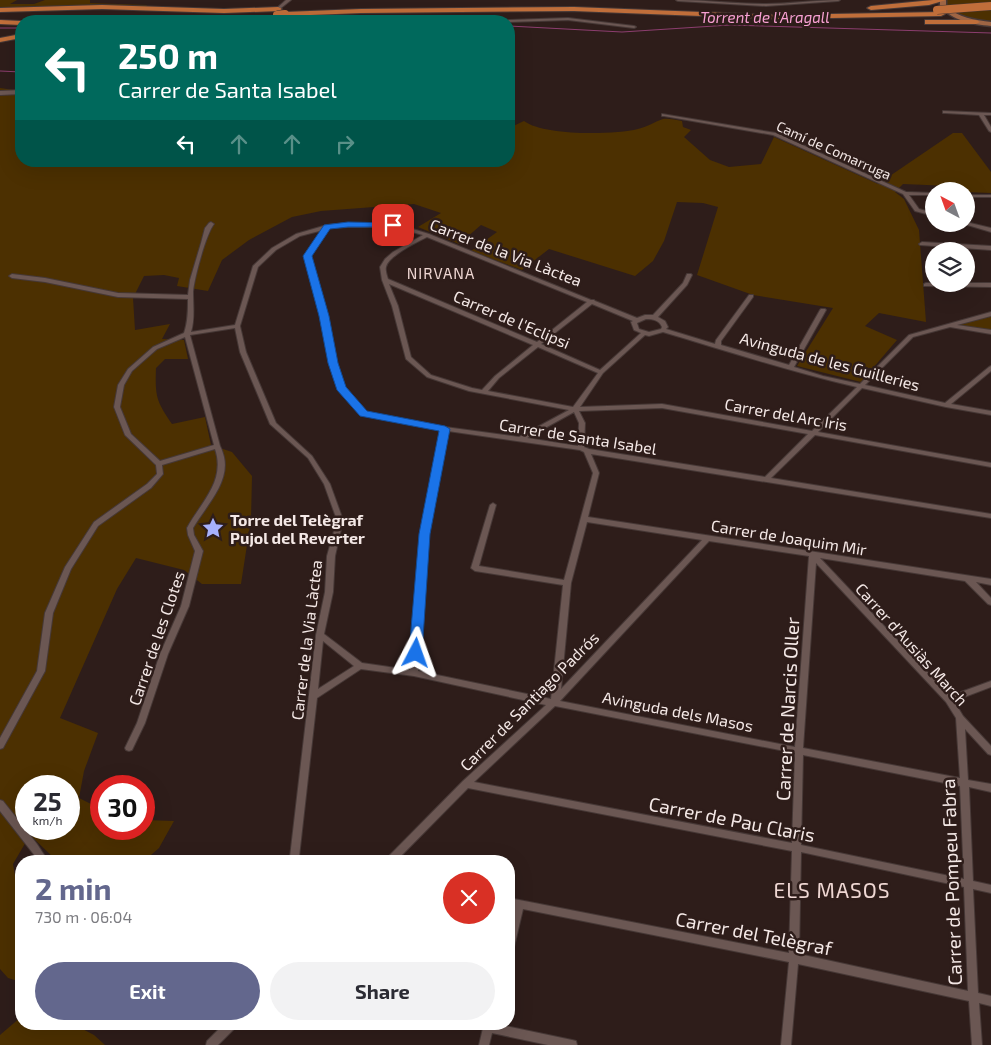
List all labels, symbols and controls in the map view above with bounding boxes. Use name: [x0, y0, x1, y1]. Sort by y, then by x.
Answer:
water label: Torrent de l'Aragall: [700, 8, 830, 26]
text: 250 m: [118, 34, 218, 76]
icon: left: [35, 35, 100, 100]
text: Carrer de Santa Isabel: [118, 76, 337, 102]
street label: Camí de Comarruga: [774, 117, 894, 183]
icon: left: [172, 130, 200, 158]
icon: ahead: [225, 130, 253, 158]
icon: ahead: [278, 130, 306, 158]
icon: right: [331, 130, 359, 158]
north arrow: [925, 182, 975, 232]
map controls: [925, 182, 975, 292]
pin: [372, 204, 414, 246]
icon: arrive: [379, 211, 407, 239]
street label: Carrer de la Via Làctea: [427, 214, 585, 290]
button: layers: [925, 242, 975, 292]
district label: NIRVANA: [407, 264, 475, 282]
street label: Carrer de l'Eclipsi: [451, 286, 573, 352]
street label: Avinguda de les Guilleries: [738, 328, 922, 394]
street label: Carrer del Arc Iris: [723, 394, 849, 434]
street label: Carrer de Santa Isabel: [498, 414, 658, 458]
place label: Torre del Telègraf Pujol del Reverter: [230, 510, 365, 547]
place icon: Torre del Telègraf Pujol del Reverter: [200, 515, 226, 541]
street label: Carrer de Joaquim Mir: [710, 515, 869, 559]
street label: Carrer de la Via Làctea: [287, 559, 325, 721]
street label: Carrer de les Clotes: [124, 568, 188, 708]
street label: Carrer d'Ausiàs March: [852, 579, 972, 709]
street label: Carrer de Narcis Oller: [771, 616, 803, 802]
position arrow: [389, 626, 441, 678]
street label: Carrer de Santiago Padrós: [456, 628, 602, 774]
street label: Avinguda dels Masos: [601, 687, 755, 735]
speed limit sign: 30: [90, 775, 155, 840]
street label: Carrer de Pompeu Fabra: [936, 778, 966, 986]
text: 25: [33, 786, 62, 816]
street label: Carrer de Pau Claris: [647, 792, 817, 846]
text: km/h: [33, 813, 62, 827]
text: 2 min: [35, 870, 112, 906]
button: close: [443, 872, 495, 924]
district label: ELS MASOS: [773, 877, 891, 902]
text: 730 m · 06:04: [35, 907, 132, 926]
street label: Carrer del Telègraf: [674, 907, 835, 960]
button: Exit: [35, 962, 260, 1020]
button: Share: [270, 962, 495, 1020]

